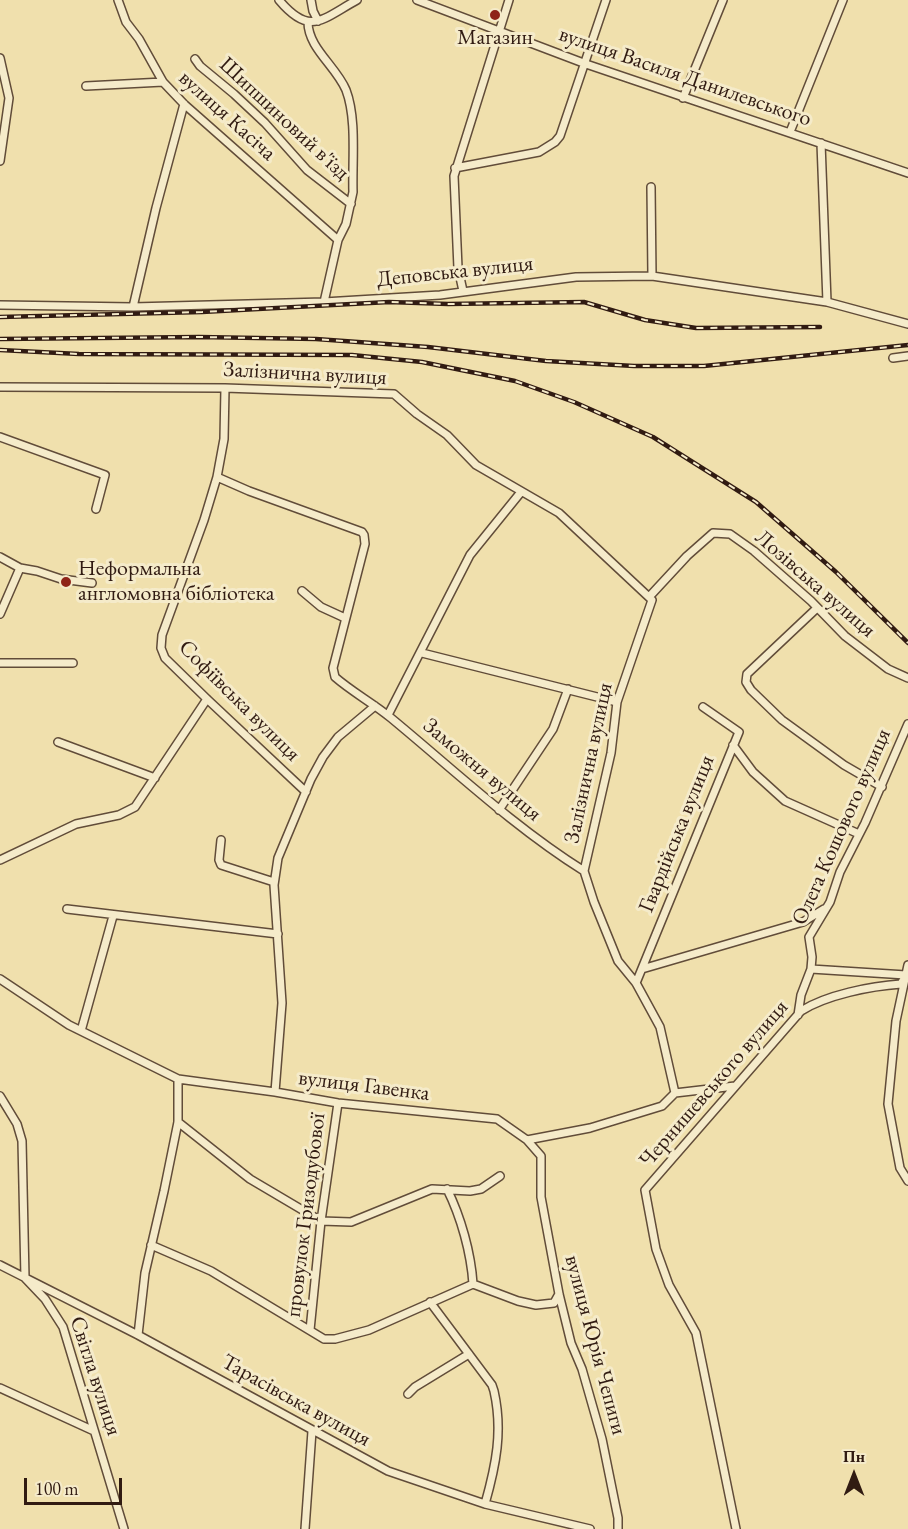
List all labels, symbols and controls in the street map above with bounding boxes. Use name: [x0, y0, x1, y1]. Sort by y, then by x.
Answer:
marker: Магазин: [488, 8, 502, 22]
street label: вулиця Василя Данилевського: [555, 21, 815, 133]
place label: Магазин: [457, 25, 533, 51]
street label: Шипшиновий в'їзд: [213, 52, 355, 186]
street label: вулиця Касіча: [173, 65, 281, 167]
street label: Деповська вулиця: [375, 251, 535, 293]
street label: Залізнична вулиця: [223, 357, 387, 391]
street label: Лозівська вулиця: [749, 524, 881, 644]
place label: Неформальна англомовна бібліотека: [78, 556, 275, 608]
marker: Неформальна англомовна бібліотека: [59, 575, 73, 589]
street label: Софіївська вулиця: [173, 635, 305, 767]
street label: Залізнична вулиця: [559, 680, 619, 846]
street label: Заможня вулиця: [417, 713, 547, 827]
street label: Олега Кошового вулиця: [787, 725, 897, 929]
street label: Гвардійська вулиця: [633, 752, 721, 916]
street label: Чернишевського вулиця: [634, 995, 794, 1173]
street label: вулиця Гавенка: [297, 1065, 431, 1107]
street label: провулок Гризодубової: [280, 1111, 332, 1319]
street label: вулиця Юрія Чепиги: [558, 1252, 632, 1438]
street label: Світла вулиця: [63, 1313, 127, 1439]
street label: Тарасівська вулиця: [217, 1349, 375, 1453]
north arrow: [824, 1445, 884, 1505]
text: Пн: [843, 1446, 865, 1467]
scale bar: [27, 1466, 124, 1504]
text: 100 m: [35, 1477, 79, 1500]

